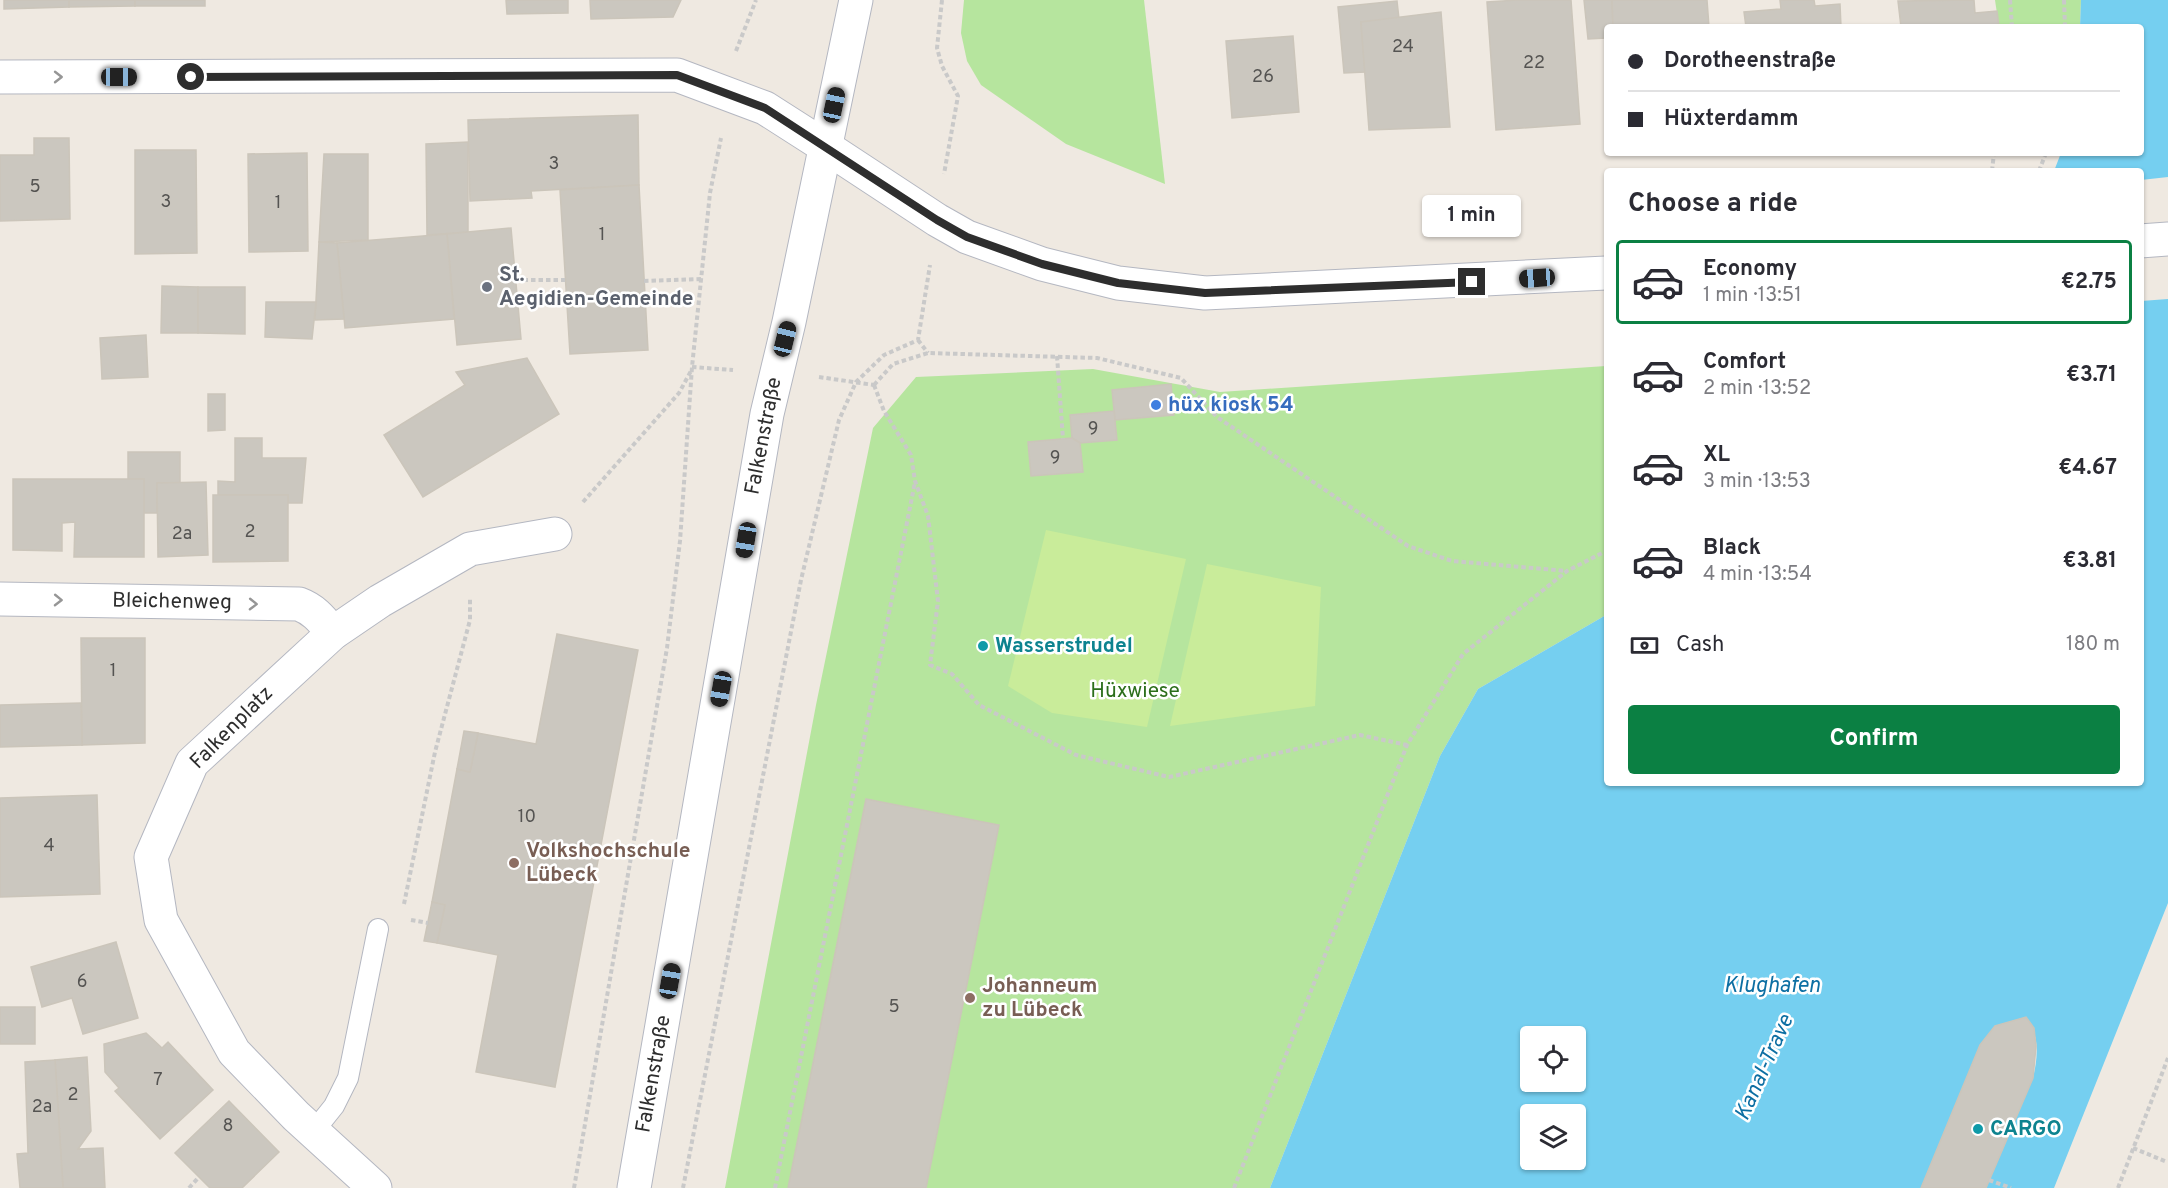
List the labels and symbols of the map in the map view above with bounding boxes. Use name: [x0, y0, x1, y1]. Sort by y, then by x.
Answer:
house number: 24: [1392, 36, 1414, 59]
house number: 22: [1523, 52, 1545, 75]
route start: [177, 63, 204, 90]
house number: 26: [1252, 66, 1274, 89]
car: [101, 68, 137, 86]
one-way arrow: [54, 71, 63, 83]
car: [821, 86, 847, 124]
house number: 3: [549, 153, 559, 176]
house number: 5: [29, 176, 41, 199]
house number: 3: [161, 191, 171, 214]
house number: 1: [275, 192, 281, 215]
callout: 1 min: [1422, 195, 1522, 237]
house number: 1: [599, 224, 605, 247]
place label: St. Aegidien-Gemeinde: [499, 262, 694, 313]
route end: [1458, 268, 1485, 295]
car: [1518, 268, 1556, 288]
marker: St. Aegidien-Gemeinde: [480, 280, 494, 294]
car: [772, 319, 798, 359]
street label: Falkenstraße: [739, 375, 789, 497]
place label: hüx kiosk 54: [1168, 392, 1294, 419]
marker: hüx kiosk 54: [1149, 398, 1163, 412]
house number: 9: [1088, 418, 1098, 441]
house number: 9: [1050, 447, 1060, 470]
house number: 2: [244, 521, 256, 544]
car: [734, 521, 758, 559]
house number: 2a: [172, 523, 192, 546]
street label: Bleichenweg: [112, 587, 232, 617]
one-way arrow: [54, 594, 63, 607]
one-way arrow: [249, 597, 258, 610]
place label: Wasserstrudel: [995, 633, 1133, 660]
marker: Wasserstrudel: [976, 639, 990, 653]
house number: 1: [110, 660, 116, 683]
car: [709, 670, 733, 708]
park label: Hüxwiese: [1090, 678, 1180, 705]
street label: Falkenplatz: [185, 681, 279, 775]
house number: 10: [518, 806, 536, 829]
house number: 4: [43, 835, 55, 858]
place label: Volkshochschule Lübeck: [526, 838, 691, 889]
marker: Volkshochschule Lübeck: [507, 856, 521, 870]
car: [658, 962, 682, 1000]
house number: 6: [77, 971, 87, 994]
place label: Johanneum zu Lübeck: [982, 973, 1098, 1024]
water label: Klughafen: [1724, 973, 1820, 1000]
marker: Johanneum zu Lübeck: [963, 991, 977, 1005]
house number: 5: [888, 996, 900, 1019]
water label: Kanal-Trave: [1730, 1010, 1801, 1125]
street label: Falkenstraße: [630, 1013, 678, 1135]
house number: 7: [153, 1069, 163, 1092]
house number: 2: [67, 1084, 79, 1107]
house number: 2a: [32, 1096, 52, 1119]
house number: 8: [223, 1115, 234, 1138]
place label: CARGO: [1990, 1116, 2062, 1143]
marker: CARGO: [1971, 1122, 1985, 1136]

